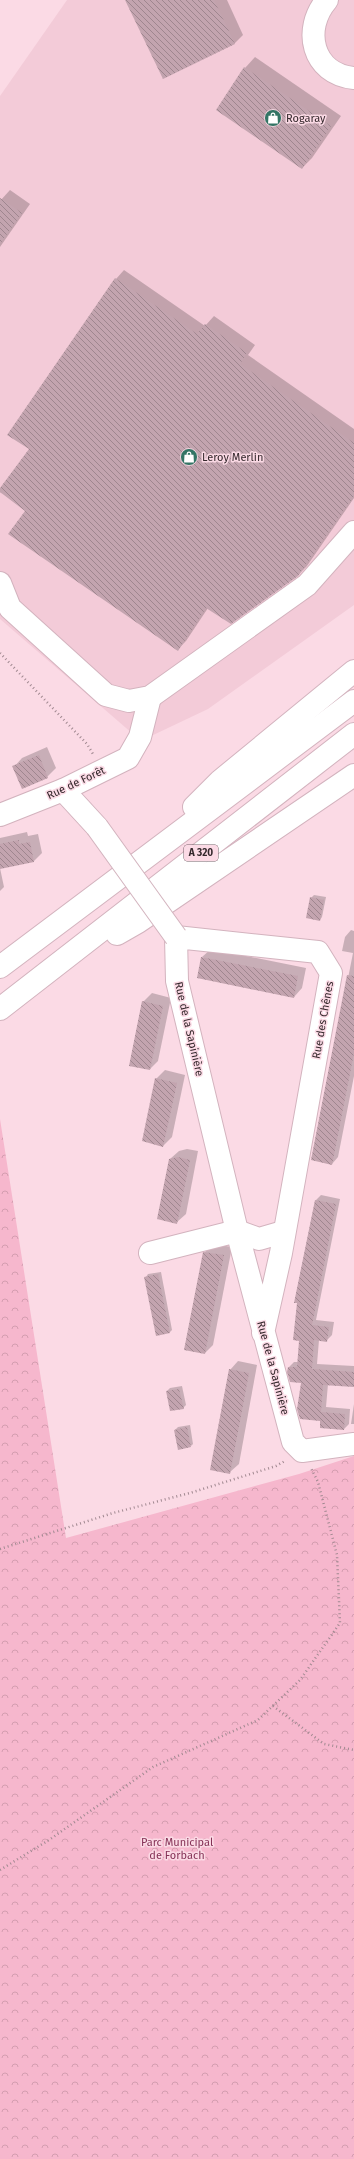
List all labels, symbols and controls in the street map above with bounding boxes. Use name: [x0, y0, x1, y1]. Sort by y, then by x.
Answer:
shop icon: Rogaray: [263, 108, 283, 128]
place label: Rogaray: [286, 112, 326, 125]
shop icon: Leroy Merlin: [179, 447, 199, 467]
place label: Leroy Merlin: [202, 451, 263, 464]
street label: Rue de Forêt: [45, 764, 107, 802]
road number: A 320: [184, 845, 218, 861]
street label: Rue de la Sapinière: [172, 980, 206, 1078]
street label: Rue des Chênes: [310, 980, 336, 1060]
street label: Rue de la Sapinière: [254, 1320, 292, 1416]
park label: Parc Municipal de Forbach: [141, 1836, 213, 1862]

